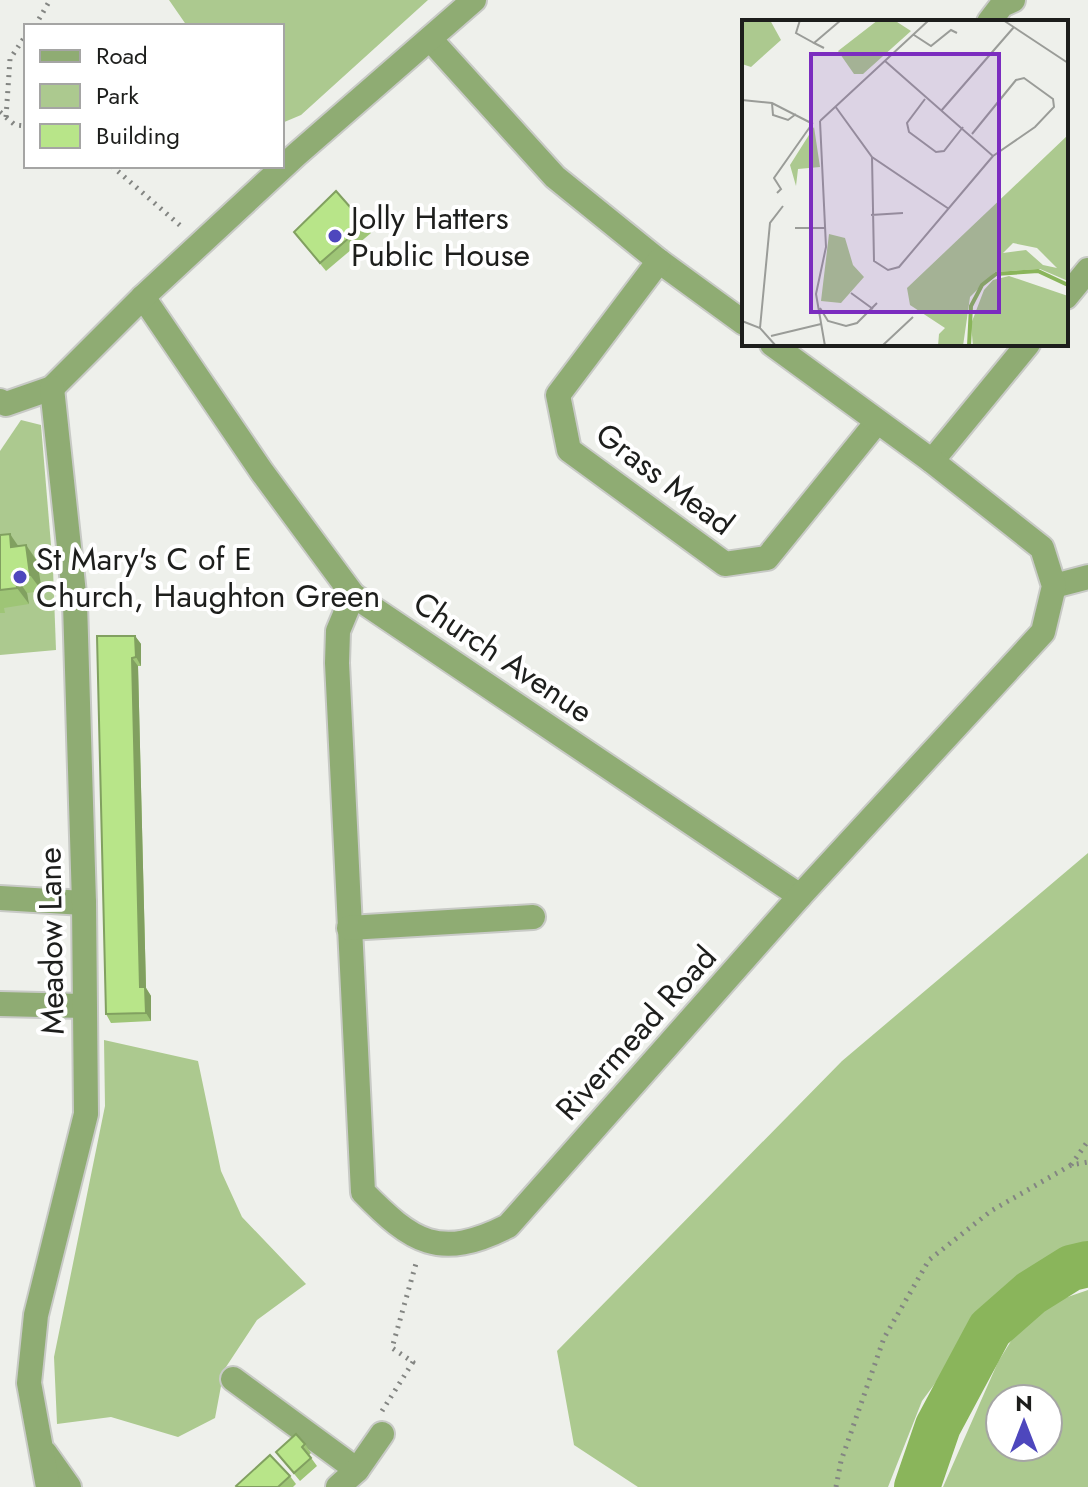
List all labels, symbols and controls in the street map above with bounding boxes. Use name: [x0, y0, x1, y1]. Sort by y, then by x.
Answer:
inset map: [742, 20, 1068, 346]
legend: [24, 24, 284, 168]
text: Road: [96, 38, 148, 73]
text: Park: [96, 78, 139, 113]
text: Building: [96, 118, 180, 153]
place label: Jolly Hatters Public House: [347, 195, 530, 278]
marker: Jolly Hatters Public House: [326, 227, 344, 245]
street label: Grass Mead: [586, 412, 744, 546]
place label: St Mary's C of E Church, Haughton Green: [36, 536, 380, 619]
marker: St Mary's C of E Church, Haughton Green: [11, 568, 29, 586]
street label: Church Avenue: [404, 580, 602, 734]
street label: Meadow Lane: [26, 847, 76, 1035]
street label: Rivermead Road: [545, 935, 727, 1131]
north arrow: [984, 1383, 1064, 1463]
text: N: [1015, 1387, 1033, 1419]

